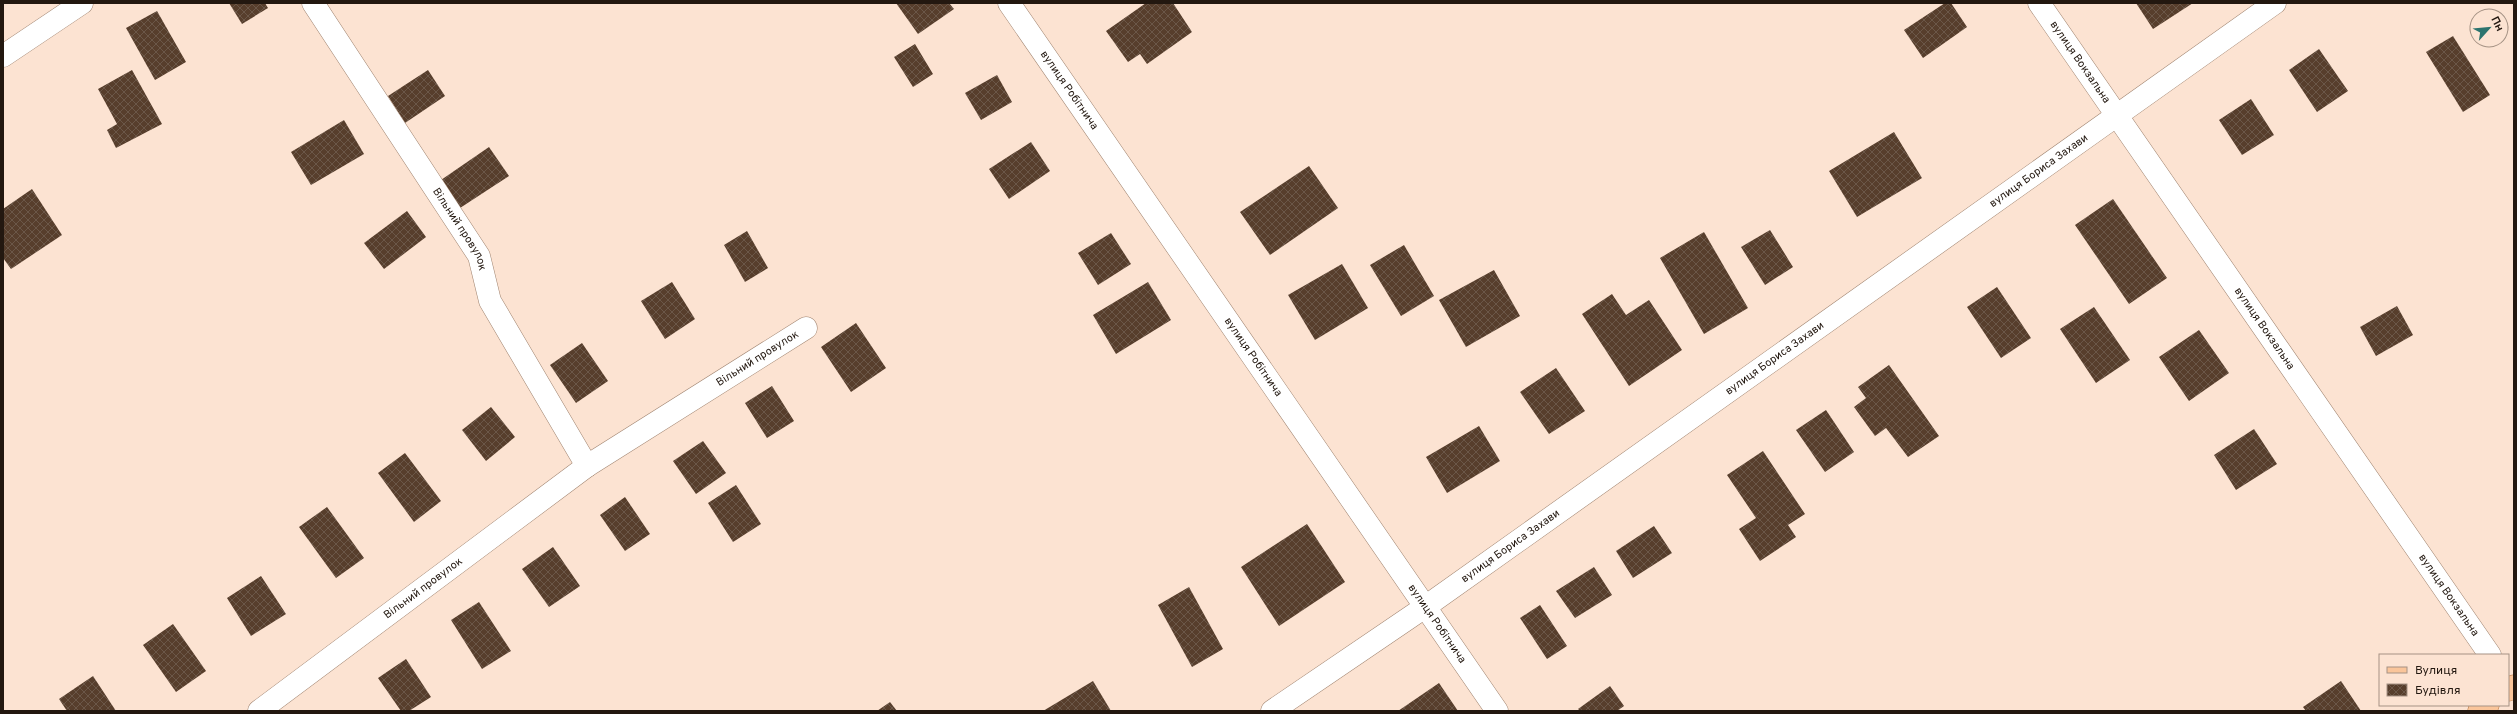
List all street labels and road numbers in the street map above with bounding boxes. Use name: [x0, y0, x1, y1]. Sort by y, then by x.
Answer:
street label: вулиця Вокзальна: [2047, 18, 2113, 106]
street label: вулиця Робітнича: [1037, 48, 1101, 133]
street label: вулиця Бориса Захави: [1987, 131, 2091, 211]
street label: Вільний провулок: [429, 185, 489, 272]
street label: вулиця Вокзальна: [2231, 285, 2298, 373]
street label: вулиця Робітнича: [1221, 315, 1285, 399]
street label: вулиця Бориса Захави: [1723, 319, 1827, 398]
street label: Вільний провулок: [714, 327, 801, 390]
street label: вулиця Бориса Захави: [1458, 506, 1563, 586]
street label: вулиця Вокзальна: [2415, 551, 2482, 639]
street label: Вільний провулок: [381, 554, 465, 622]
street label: вулиця Робітнича: [1405, 582, 1469, 666]

